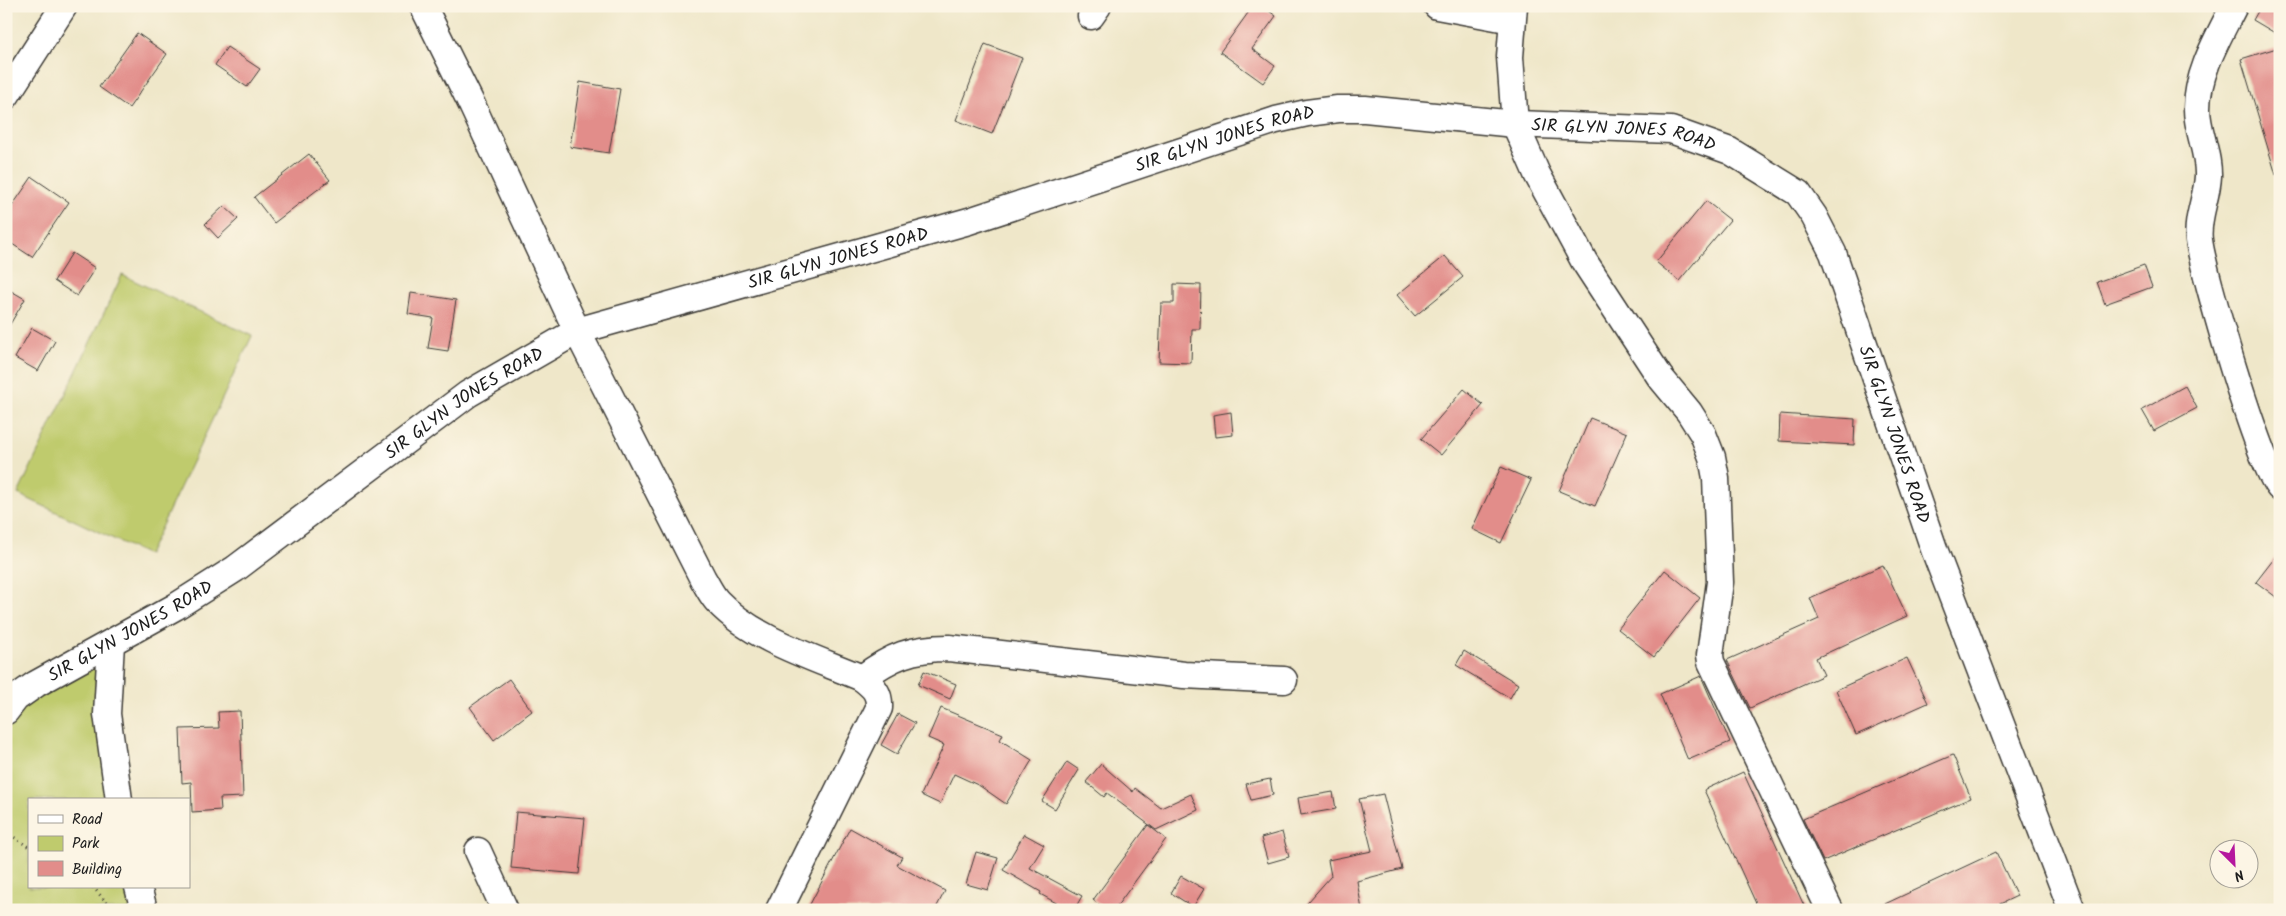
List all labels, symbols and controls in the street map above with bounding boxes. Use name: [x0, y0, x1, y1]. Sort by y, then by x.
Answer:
street label: SIR GLYN JONES ROAD: [1132, 99, 1317, 181]
street label: SIR GLYN JONES ROAD: [1531, 112, 1720, 161]
street label: SIR GLYN JONES ROAD: [745, 220, 932, 298]
street label: SIR GLYN JONES ROAD: [379, 340, 550, 468]
street label: SIR GLYN JONES ROAD: [1850, 342, 1937, 528]
street label: SIR GLYN JONES ROAD: [43, 573, 220, 691]
legend: [28, 798, 190, 888]
text: Road: [72, 808, 103, 832]
text: Park: [72, 832, 100, 856]
north arrow: [2208, 838, 2258, 888]
text: Building: [72, 858, 122, 882]
text: N: [2230, 863, 2247, 887]

